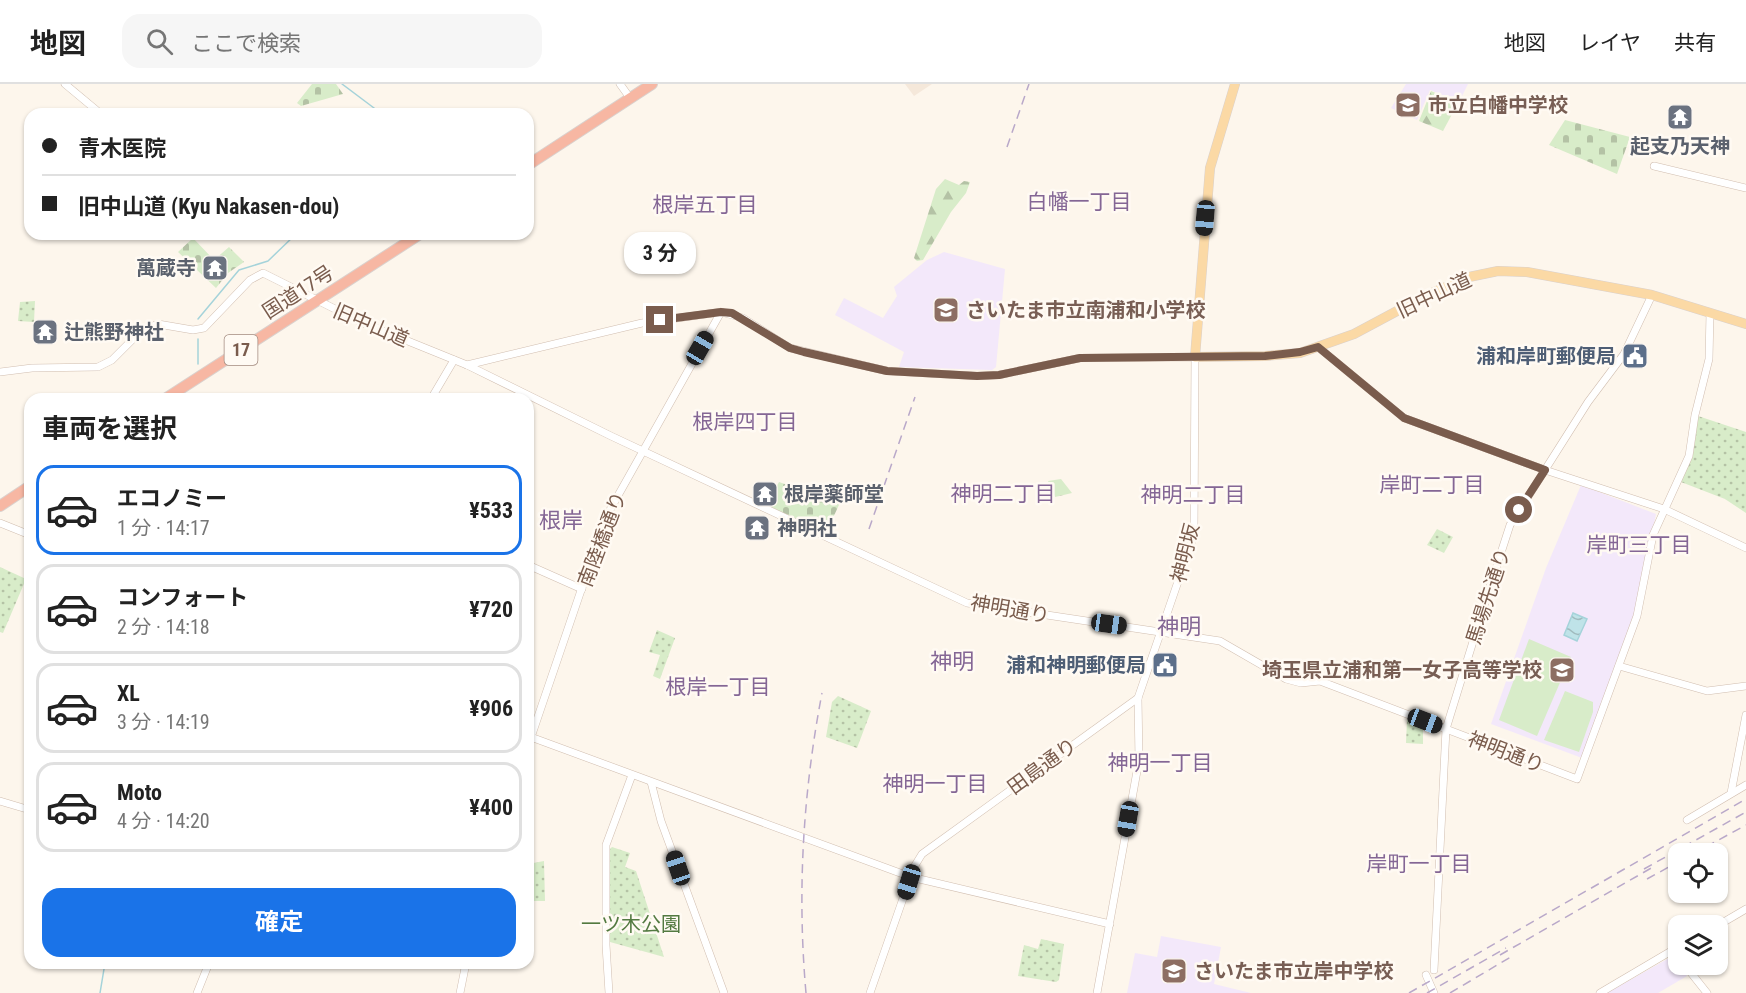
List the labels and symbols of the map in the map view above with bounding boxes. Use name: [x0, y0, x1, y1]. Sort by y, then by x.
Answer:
school or university icon: 市立白幡中学校: [1393, 90, 1423, 120]
place label: 市立白幡中学校: [1428, 93, 1568, 117]
temple icon: 起支乃天神: [1665, 102, 1695, 132]
place label: 起支乃天神: [1630, 134, 1730, 158]
district label: 白幡一丁目: [1027, 190, 1132, 214]
district label: 根岸五丁目: [653, 193, 758, 217]
car: [1194, 199, 1216, 237]
callout: 3 分: [624, 233, 696, 275]
temple icon: 萬蔵寺: [200, 253, 230, 283]
place label: 萬蔵寺: [136, 256, 196, 280]
street label: 国道17号: [258, 260, 338, 324]
street label: 旧中山道: [1393, 267, 1475, 323]
school or university icon: さいたま市立南浦和小学校: [931, 295, 961, 325]
street label: 旧中山道: [329, 298, 413, 352]
place label: さいたま市立南浦和小学校: [966, 298, 1205, 322]
route end: [646, 306, 673, 333]
temple icon: 辻熊野神社: [30, 317, 60, 347]
place label: 辻熊野神社: [64, 320, 164, 344]
car: [683, 328, 717, 368]
road number: 17: [224, 335, 258, 365]
public building icon: 浦和岸町郵便局: [1620, 341, 1650, 371]
place label: 浦和岸町郵便局: [1476, 344, 1616, 368]
district label: 根岸四丁目: [693, 410, 798, 434]
district label: 岸町二丁目: [1380, 473, 1485, 497]
temple icon: 根岸薬師堂: [750, 479, 780, 509]
place label: 根岸薬師堂: [784, 482, 884, 506]
district label: 神明二丁目: [951, 482, 1056, 506]
district label: 神明二丁目: [1141, 483, 1246, 507]
street label: 南陸橋通り: [573, 488, 631, 590]
route start: [1505, 496, 1532, 523]
district label: 根岸: [539, 508, 583, 533]
temple icon: 神明社: [742, 513, 772, 543]
place label: 神明社: [777, 516, 837, 540]
street label: 神明坂: [1166, 521, 1204, 585]
district label: 岸町三丁目: [1587, 533, 1692, 557]
street label: 馬場先通り: [1461, 545, 1515, 647]
street label: 神明通り: [969, 590, 1051, 628]
car: [1090, 613, 1128, 635]
district label: 神明: [1157, 614, 1201, 639]
district label: 神明: [930, 649, 974, 674]
public building icon: 浦和神明郵便局: [1150, 650, 1180, 680]
place label: 浦和神明郵便局: [1006, 653, 1146, 677]
school or university icon: 埼玉県立浦和第一女子高等学校: [1547, 655, 1577, 685]
place label: 埼玉県立浦和第一女子高等学校: [1262, 658, 1542, 682]
district label: 根岸一丁目: [666, 675, 771, 699]
car: [1405, 706, 1445, 736]
street label: 神明通り: [1464, 726, 1548, 778]
street label: 田島通り: [1003, 733, 1081, 799]
district label: 神明一丁目: [1108, 751, 1213, 775]
district label: 神明一丁目: [883, 772, 988, 796]
car: [1116, 800, 1140, 838]
car: [664, 848, 692, 888]
district label: 岸町一丁目: [1367, 852, 1472, 876]
car: [895, 862, 923, 902]
park label: 一ツ木公園: [581, 912, 681, 936]
school or university icon: さいたま市立岸中学校: [1159, 956, 1189, 986]
place label: さいたま市立岸中学校: [1194, 959, 1393, 983]

